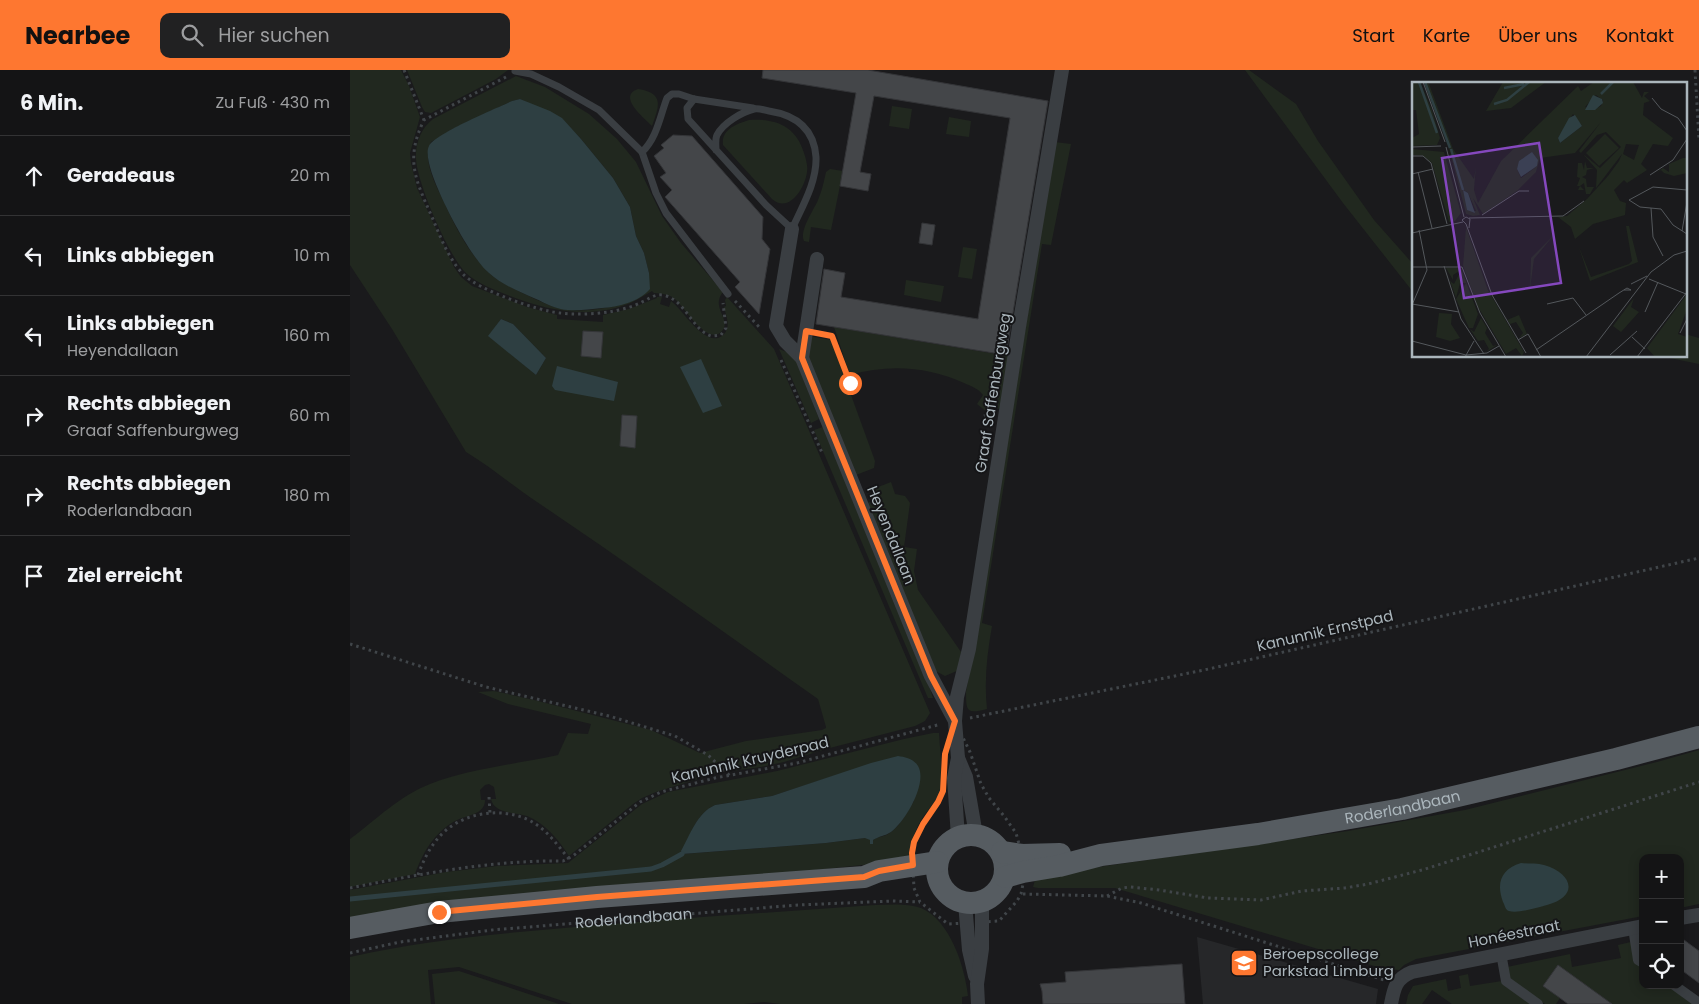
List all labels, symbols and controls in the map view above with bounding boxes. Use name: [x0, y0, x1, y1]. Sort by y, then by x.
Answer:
search box: [160, 13, 510, 58]
text: Nearbee: [25, 19, 130, 52]
icon: search: [178, 21, 206, 49]
text: Hier suchen: [218, 22, 330, 49]
text: Start: [1352, 23, 1395, 48]
text: Karte: [1423, 23, 1470, 48]
text: Über uns: [1498, 23, 1578, 48]
text: Kontakt: [1606, 23, 1674, 48]
inset map: [1412, 82, 1686, 358]
text: 6 Min.: [20, 88, 83, 117]
text: Zu Fuß · 430 m: [215, 91, 330, 114]
icon: ahead: [20, 162, 48, 190]
text: Geradeaus: [67, 162, 175, 189]
text: 20 m: [290, 164, 330, 187]
icon: left: [20, 242, 48, 270]
text: Links abbiegen: [67, 242, 214, 269]
text: 10 m: [294, 244, 330, 267]
text: Links abbiegen: [67, 310, 214, 337]
street label: Graaf Saffenburgweg: [970, 312, 1016, 474]
icon: left: [20, 322, 48, 350]
text: 160 m: [284, 324, 330, 347]
text: Heyendallaan: [67, 339, 179, 362]
route start: [839, 372, 862, 395]
text: Rechts abbiegen: [67, 390, 231, 417]
icon: right: [20, 402, 48, 430]
text: 60 m: [289, 404, 330, 427]
text: Graaf Saffenburgweg: [67, 419, 239, 442]
text: Rechts abbiegen: [67, 470, 231, 497]
icon: right: [20, 482, 48, 510]
street label: Heyendallaan: [862, 482, 921, 587]
text: 180 m: [284, 484, 330, 507]
text: Roderlandbaan: [67, 499, 192, 522]
icon: arrive: [20, 562, 48, 590]
text: Ziel erreicht: [67, 562, 183, 589]
street label: Kanunnik Ernstpad: [1255, 605, 1395, 656]
street label: Kanunnik Kruyderpad: [669, 731, 831, 788]
street label: Roderlandbaan: [1343, 785, 1462, 829]
map controls: [1639, 854, 1684, 989]
button: +: [1639, 854, 1684, 899]
button: −: [1639, 899, 1684, 944]
route end: [428, 901, 451, 924]
street label: Roderlandbaan: [574, 903, 693, 933]
street label: Honéestraat: [1466, 914, 1561, 953]
place label: Beroepscollege Parkstad Limburg: [1263, 943, 1394, 981]
button: locate: [1639, 944, 1684, 989]
school or university icon: Beroepscollege Parkstad Limburg: [1229, 948, 1259, 978]

